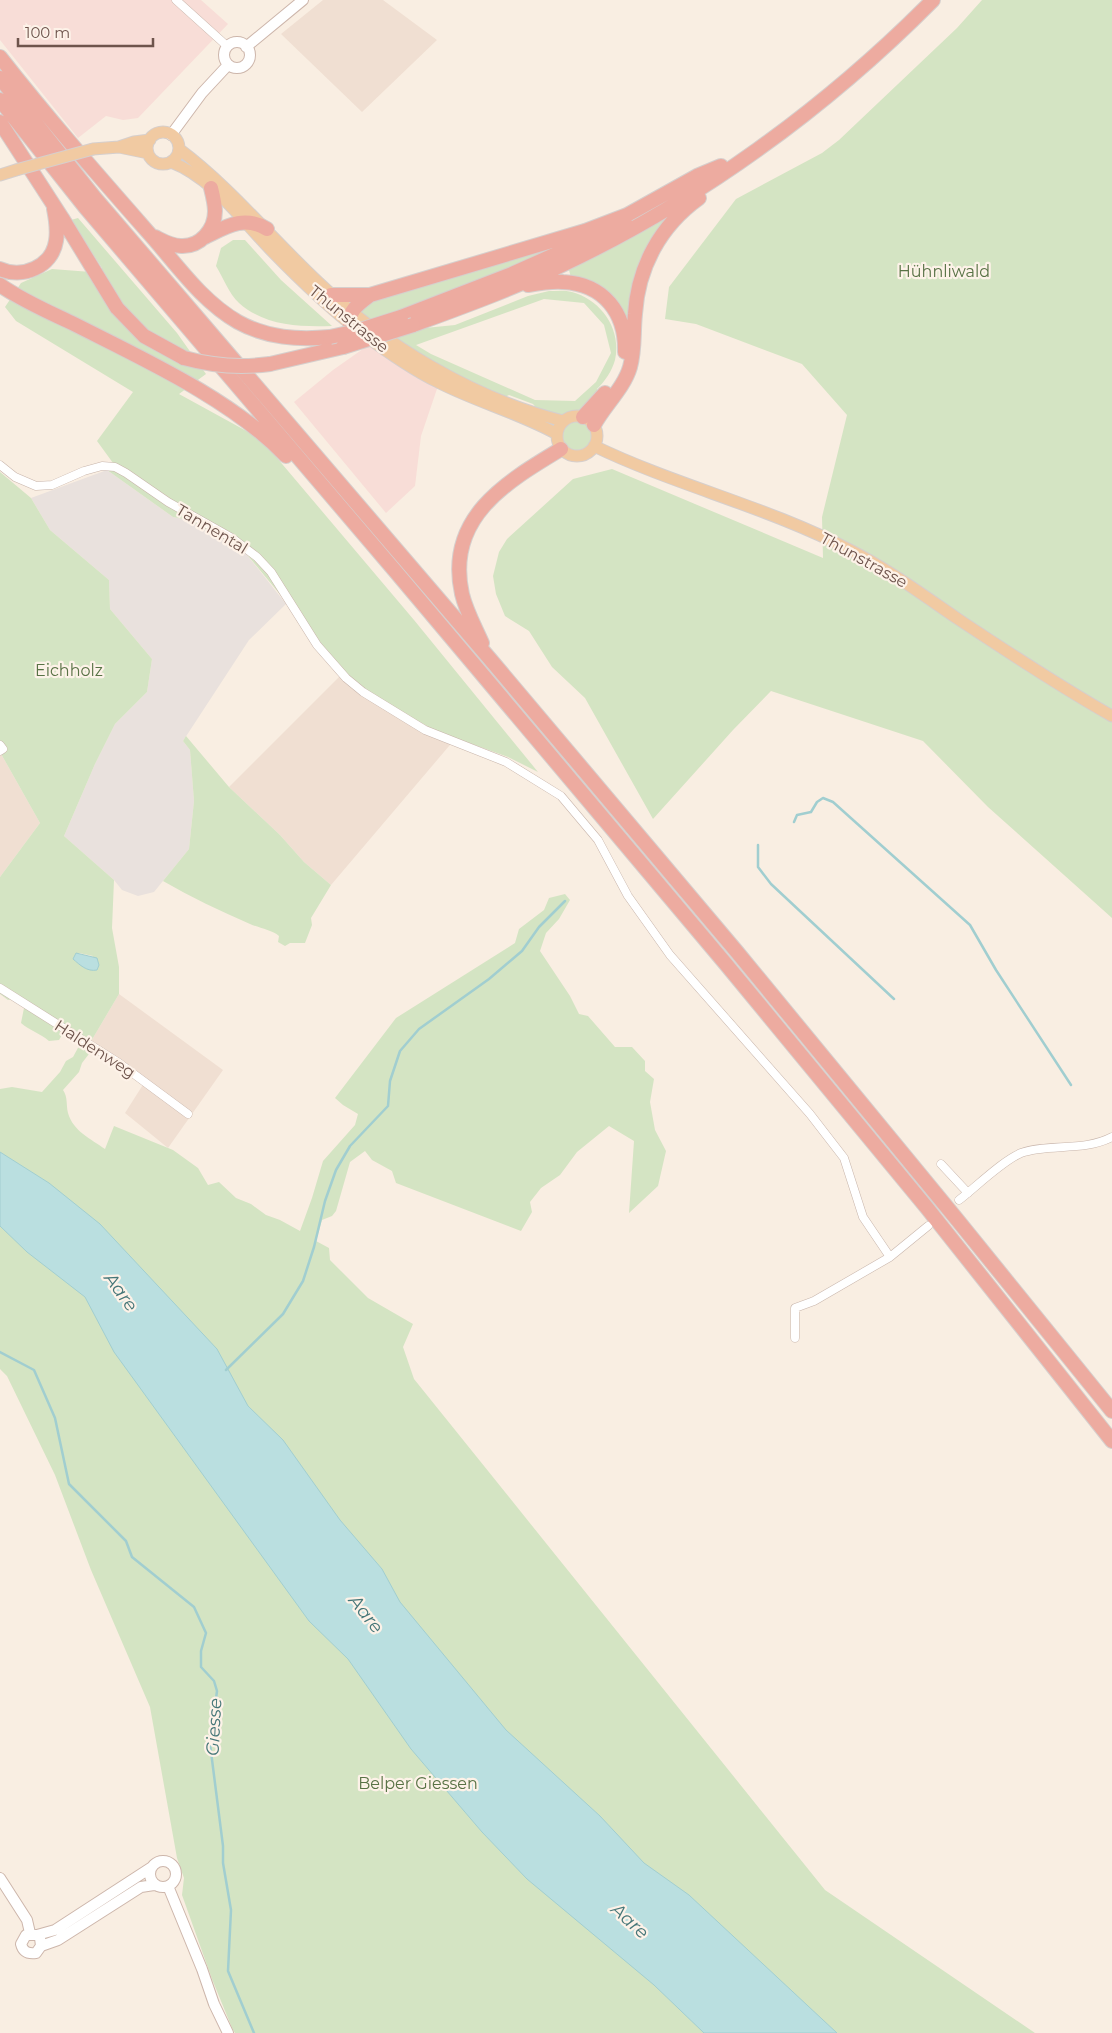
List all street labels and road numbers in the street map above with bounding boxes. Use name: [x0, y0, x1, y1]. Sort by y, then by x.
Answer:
street label: Thunstrasse: [306, 281, 392, 357]
street label: Tannental: [173, 500, 251, 558]
street label: Thunstrasse: [817, 528, 911, 592]
street label: Haldenweg: [51, 1016, 139, 1082]

